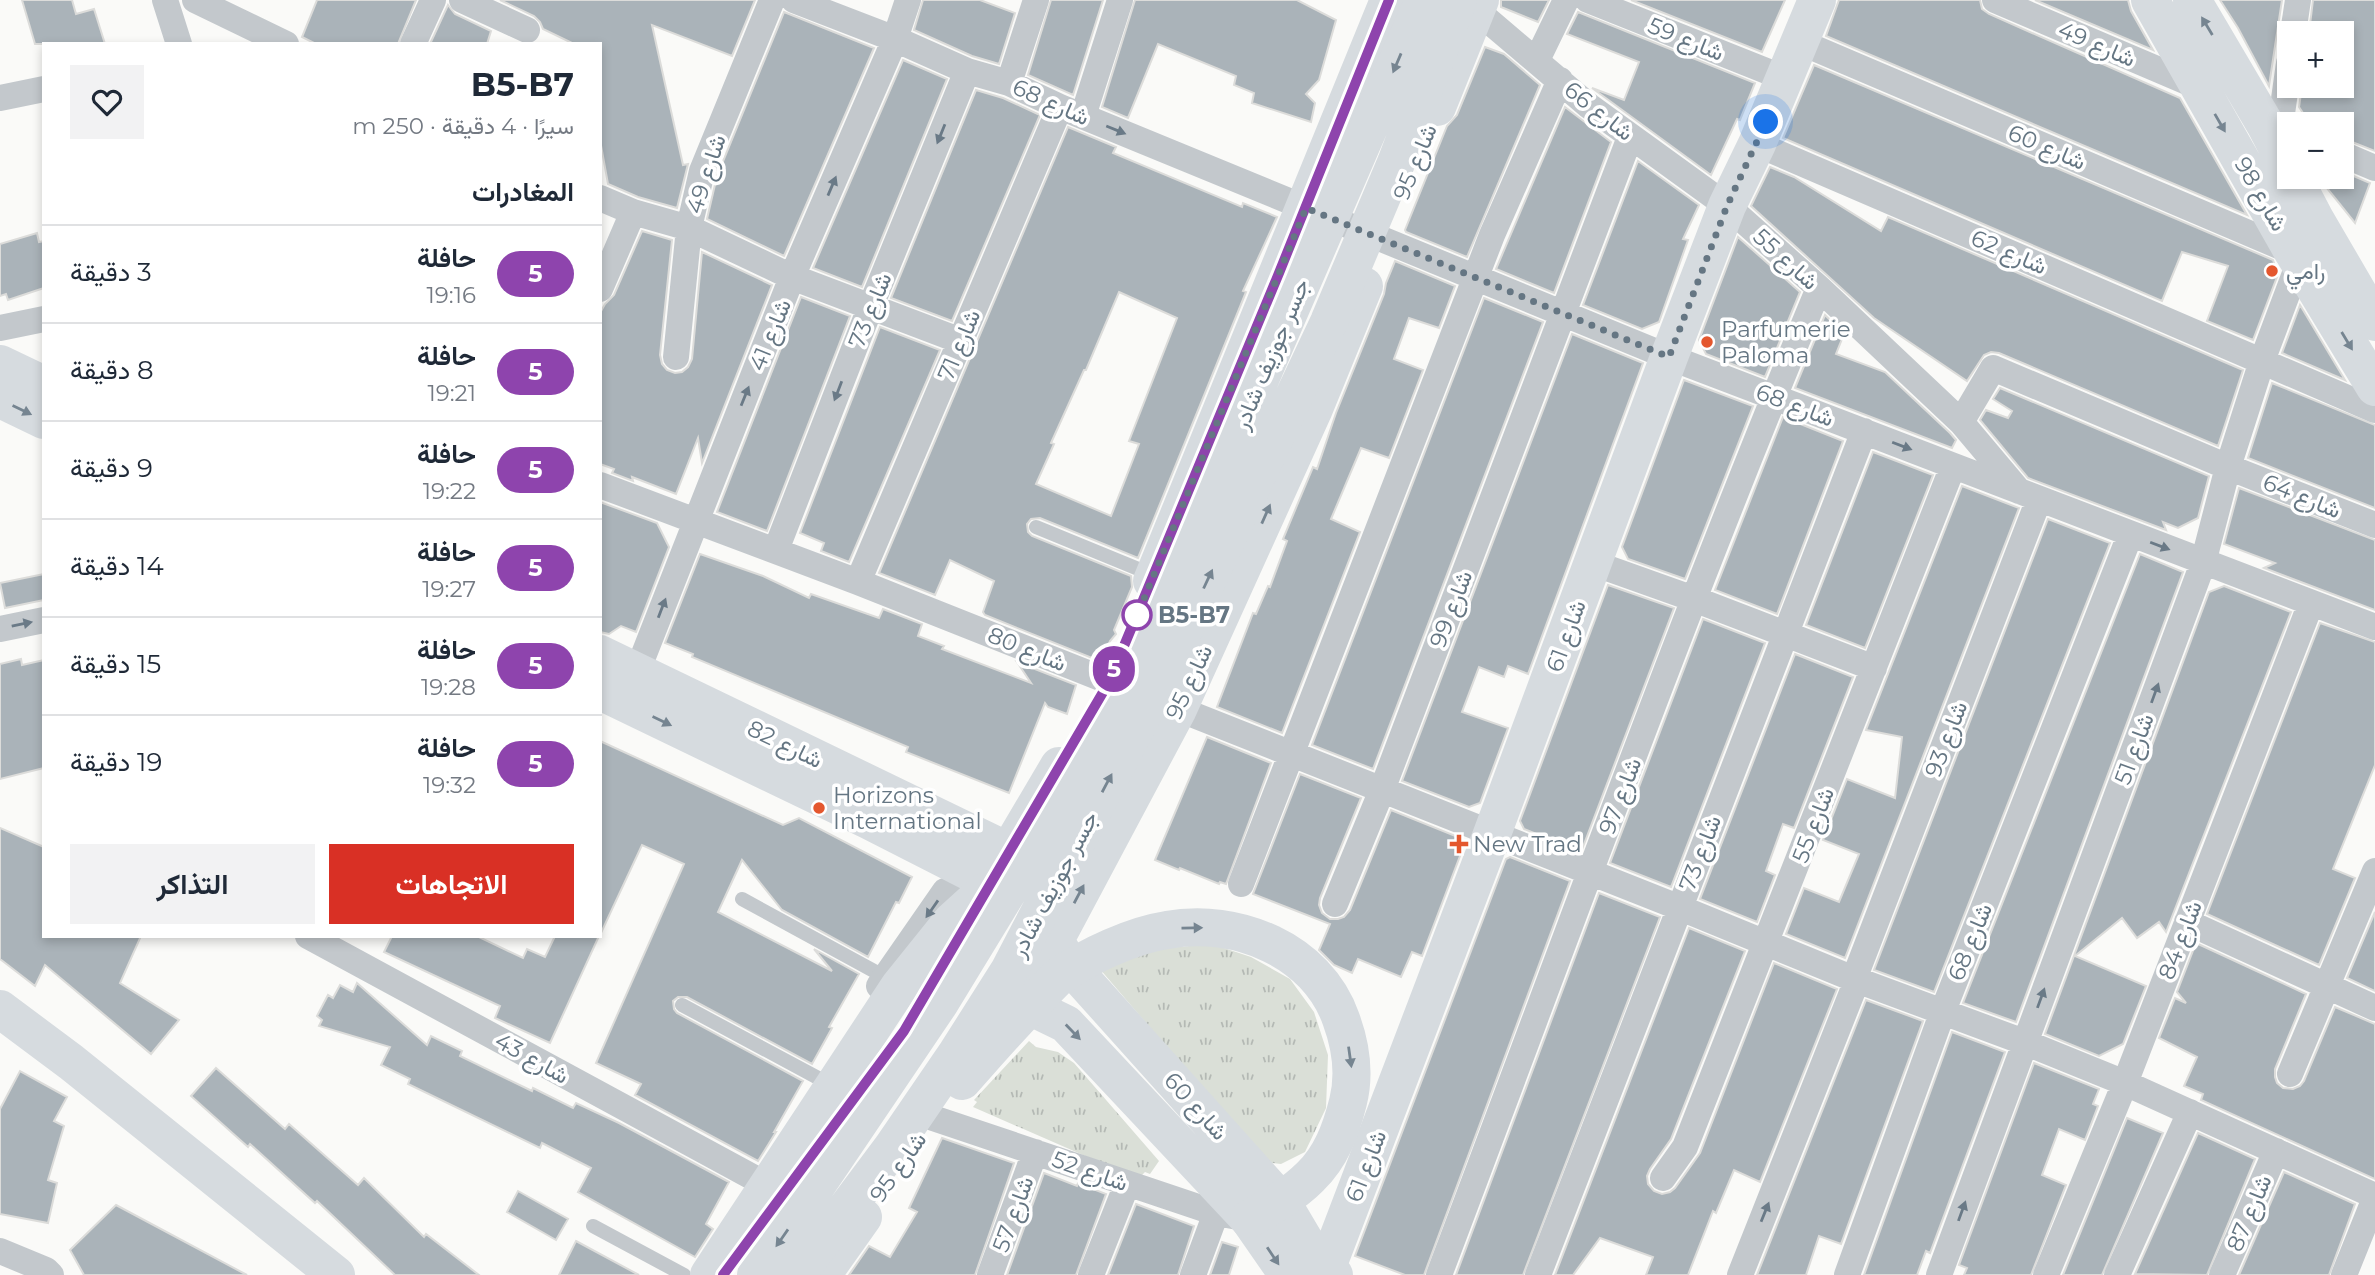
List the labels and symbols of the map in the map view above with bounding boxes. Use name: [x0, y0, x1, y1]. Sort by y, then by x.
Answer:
street label: شارع 59: [1643, 11, 1728, 69]
street label: شارع 49: [2053, 15, 2140, 75]
one-way arrow: [2200, 16, 2213, 35]
one-way arrow: [1391, 53, 1403, 73]
street label: شارع 68: [1008, 73, 1094, 133]
street label: شارع 66: [1558, 75, 1639, 148]
your location: [1748, 104, 1783, 139]
one-way arrow: [2214, 114, 2226, 133]
street label: شارع 60: [2003, 118, 2090, 178]
street label: شارع 95: [1387, 120, 1445, 205]
one-way arrow: [936, 124, 947, 145]
one-way arrow: [1106, 124, 1127, 135]
street label: شارع 49: [680, 131, 734, 218]
street label: شارع 98: [2227, 152, 2293, 237]
one-way arrow: [826, 175, 837, 196]
street label: شارع 55: [1746, 222, 1824, 297]
street label: شارع 62: [1966, 224, 2051, 282]
place label: رامي: [2286, 257, 2325, 290]
marker: رامي: [2264, 263, 2280, 279]
street label: شارع 73: [842, 268, 900, 352]
street label: جسر جوزيف شادر: [1226, 274, 1316, 435]
street label: شارع 41: [743, 295, 799, 376]
street label: شارع 71: [932, 305, 988, 385]
place label: Parfumerie Paloma: [1721, 315, 1851, 369]
one-way arrow: [2341, 331, 2354, 350]
marker: Parfumerie Paloma: [1699, 334, 1715, 350]
street label: شارع 68: [1751, 377, 1838, 434]
one-way arrow: [832, 380, 843, 401]
one-way arrow: [740, 386, 751, 407]
one-way arrow: [12, 404, 32, 415]
one-way arrow: [1892, 441, 1913, 452]
street label: شارع 64: [2258, 468, 2345, 526]
one-way arrow: [1260, 504, 1272, 524]
one-way arrow: [2149, 541, 2170, 552]
street label: شارع 99: [1424, 566, 1480, 652]
one-way arrow: [1202, 569, 1213, 589]
street label: شارع 61: [1540, 596, 1594, 677]
one-way arrow: [657, 598, 668, 619]
marker: B5-B7: [1122, 600, 1152, 630]
place label: B5-B7: [1158, 601, 1230, 629]
one-way arrow: [11, 619, 33, 630]
street label: شارع 80: [983, 621, 1070, 679]
street label: شارع 95: [1160, 640, 1220, 725]
line badge: 5: [1091, 646, 1137, 692]
one-way arrow: [2150, 682, 2161, 703]
street label: شارع 93: [1919, 697, 1975, 782]
street label: شارع 51: [2108, 710, 2162, 789]
street label: شارع 82: [742, 714, 827, 776]
one-way arrow: [652, 715, 672, 727]
street label: شارع 97: [1593, 754, 1649, 839]
one-way arrow: [1102, 773, 1113, 793]
place label: Horizons International: [833, 781, 982, 835]
street label: شارع 55: [1786, 783, 1842, 867]
marker: Horizons International: [811, 800, 827, 816]
street label: جسر جوزيف شادر: [1003, 806, 1105, 963]
street label: شارع 73: [1673, 811, 1729, 895]
place label: New Trad: [1473, 830, 1582, 858]
marker: New Trad: [1451, 836, 1467, 852]
one-way arrow: [1074, 884, 1085, 904]
street label: شارع 84: [2152, 897, 2210, 984]
street label: شارع 68: [1942, 899, 2000, 986]
one-way arrow: [925, 900, 939, 918]
one-way arrow: [1181, 923, 1203, 934]
one-way arrow: [2036, 987, 2047, 1008]
one-way arrow: [1064, 1023, 1081, 1039]
street label: شارع 43: [489, 1026, 574, 1091]
one-way arrow: [1345, 1046, 1356, 1068]
street label: شارع 60: [1157, 1066, 1234, 1147]
street label: شارع 95: [864, 1126, 934, 1209]
street label: شارع 61: [1340, 1126, 1394, 1207]
street label: شارع 52: [1048, 1145, 1132, 1199]
street label: شارع 87: [2220, 1170, 2279, 1256]
street label: شارع 57: [986, 1172, 1041, 1256]
one-way arrow: [1957, 1200, 1968, 1221]
one-way arrow: [1759, 1201, 1770, 1222]
one-way arrow: [775, 1229, 789, 1247]
one-way arrow: [1266, 1246, 1279, 1265]

